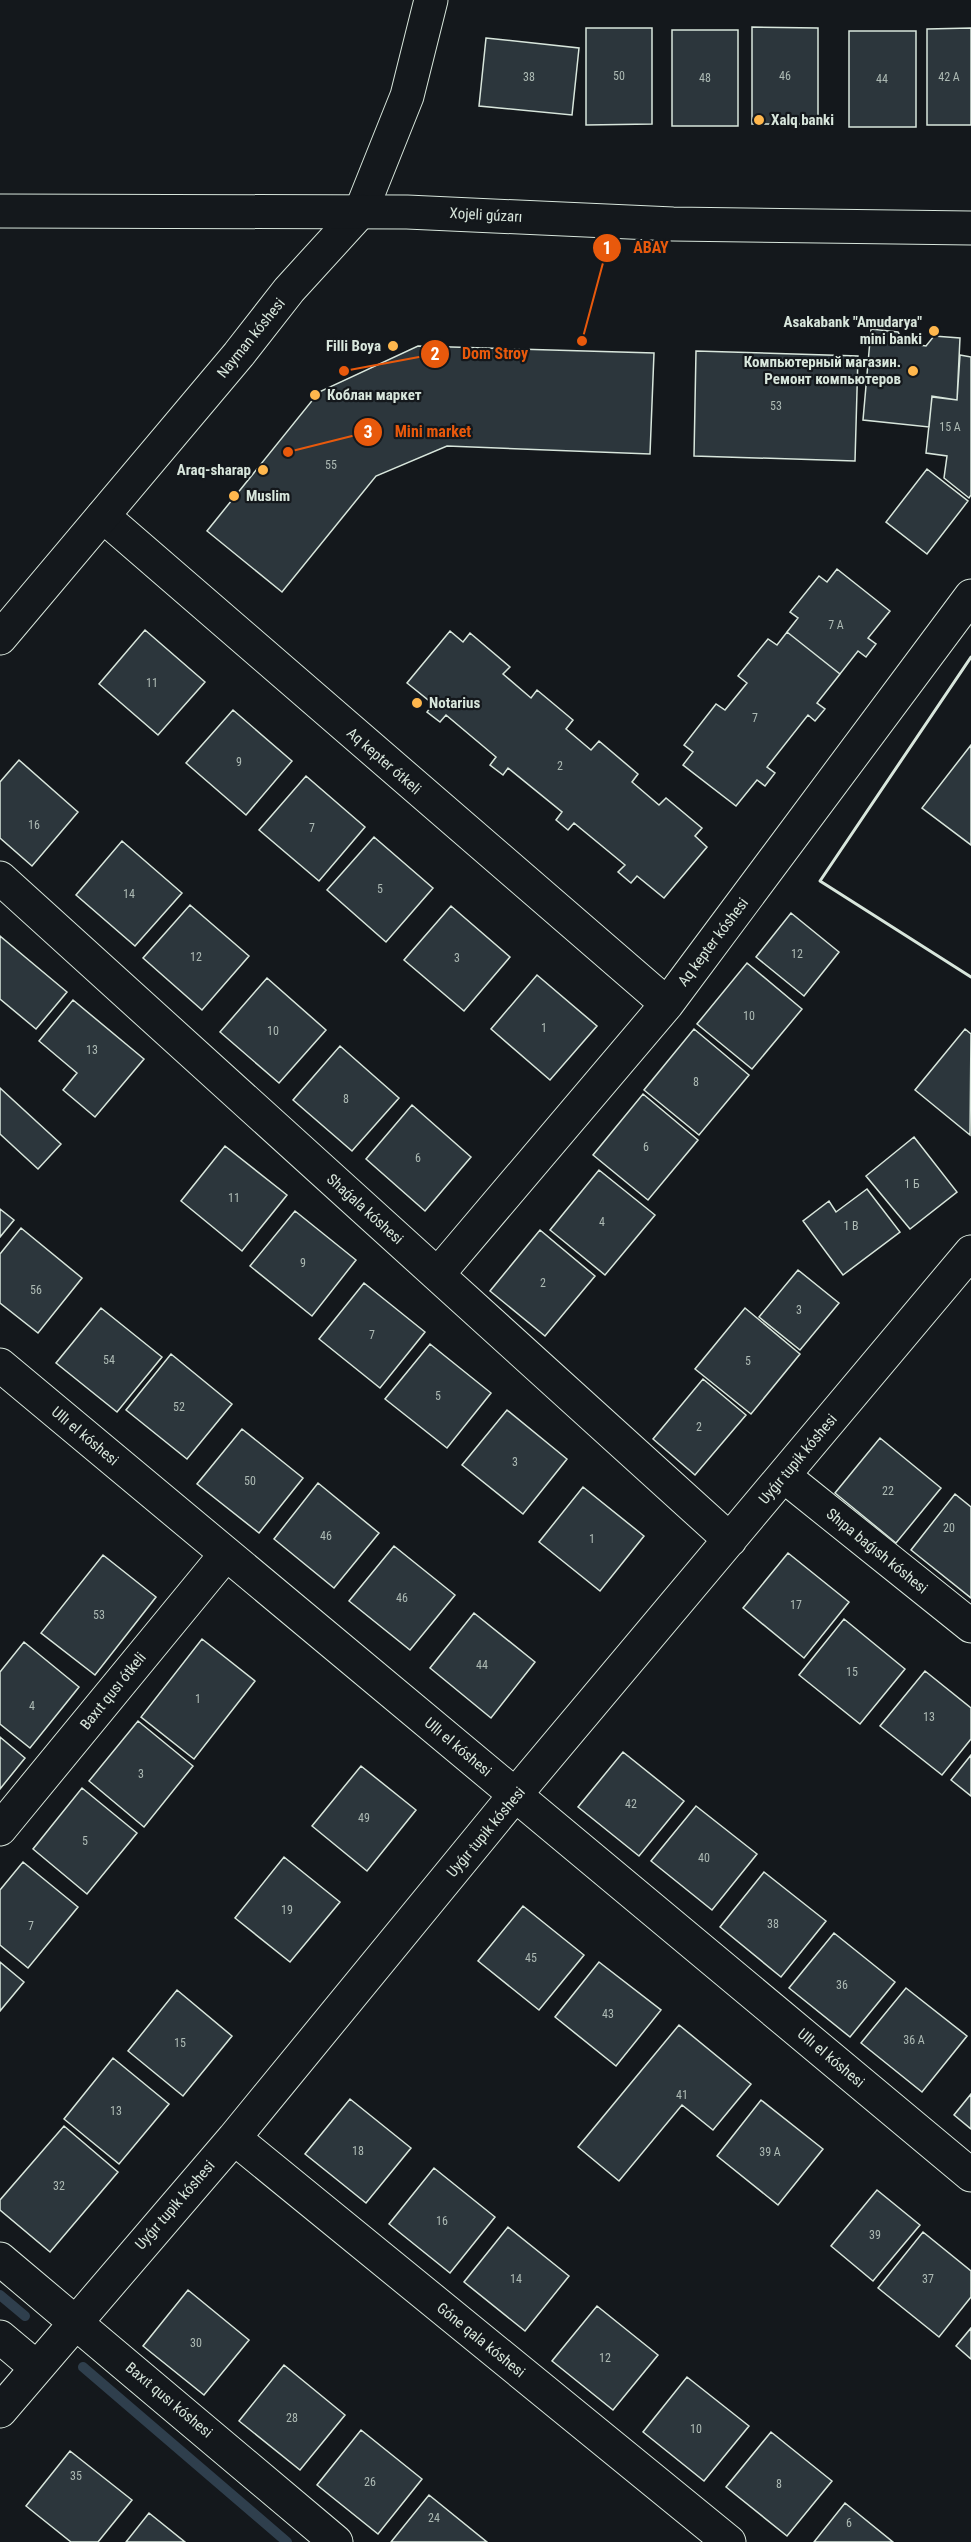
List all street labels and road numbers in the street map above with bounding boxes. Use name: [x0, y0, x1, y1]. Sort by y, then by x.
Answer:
street label: Xojeli gúzarı: [449, 204, 523, 226]
street label: Nayman kóshesi: [213, 294, 289, 382]
street label: Aq kepter ótkeli: [343, 724, 425, 798]
street label: Aq kepter kóshesi: [674, 894, 752, 990]
street label: Shaǵala kóshesi: [323, 1170, 407, 1248]
street label: Ullı el kóshesi: [48, 1403, 122, 1469]
street label: Uyǵır tupik kóshesi: [755, 1410, 841, 1508]
street label: Shıpa baǵısh kóshesi: [823, 1505, 931, 1597]
street label: Baxıt qusı ótkeli: [76, 1649, 150, 1733]
street label: Ullı el kóshesi: [421, 1714, 495, 1780]
street label: Uyǵır tupik kóshesi: [443, 1783, 529, 1881]
street label: Ullı el kóshesi: [794, 2025, 868, 2091]
street label: Uyǵır tupik kóshesi: [131, 2157, 219, 2253]
street label: Góne qala kóshesi: [433, 2299, 529, 2381]
street label: Baxıt qusı kóshesi: [122, 2359, 216, 2441]

